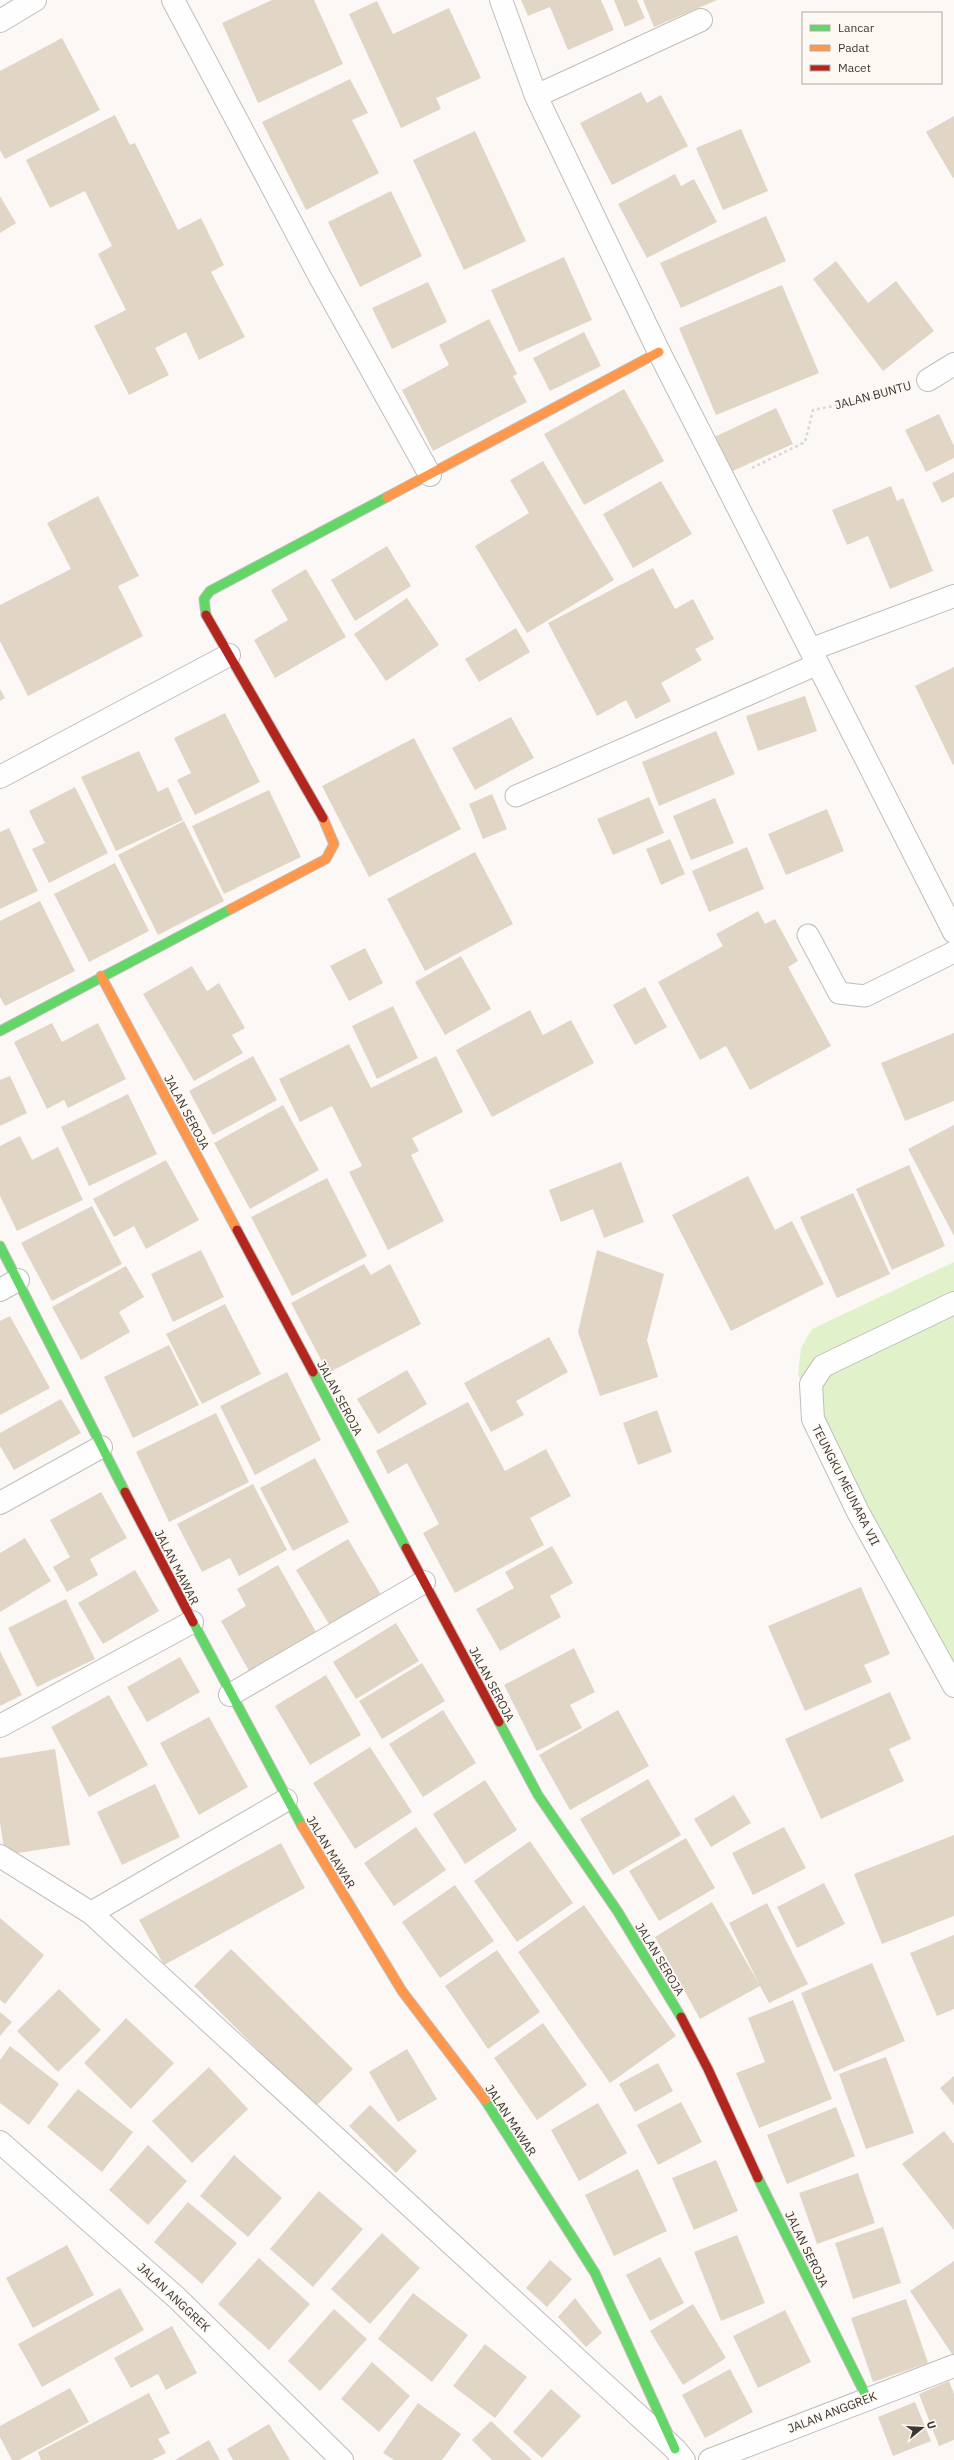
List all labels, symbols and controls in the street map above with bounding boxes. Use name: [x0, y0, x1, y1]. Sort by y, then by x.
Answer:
legend: [802, 12, 942, 84]
text: Lancar: [838, 20, 875, 35]
text: Padat: [838, 40, 869, 55]
text: Macet: [838, 60, 871, 75]
street label: JALAN BUNTU: [833, 378, 913, 412]
street label: JALAN SEROJA: [161, 1072, 213, 1152]
street label: JALAN SEROJA: [314, 1358, 366, 1438]
street label: TEUNGKU MEUNARA VII: [809, 1422, 883, 1548]
street label: JALAN MAWAR: [152, 1527, 203, 1607]
street label: JALAN SEROJA: [466, 1644, 518, 1724]
street label: JALAN MAWAR: [303, 1813, 359, 1891]
street label: JALAN SEROJA: [632, 1920, 688, 1999]
street label: JALAN MAWAR: [482, 2081, 540, 2159]
street label: JALAN SEROJA: [782, 2209, 832, 2290]
street label: JALAN ANGGREK: [134, 2259, 214, 2335]
street label: JALAN ANGGREK: [785, 2388, 879, 2436]
north arrow: [902, 2408, 942, 2448]
text: U: [924, 2419, 939, 2431]

